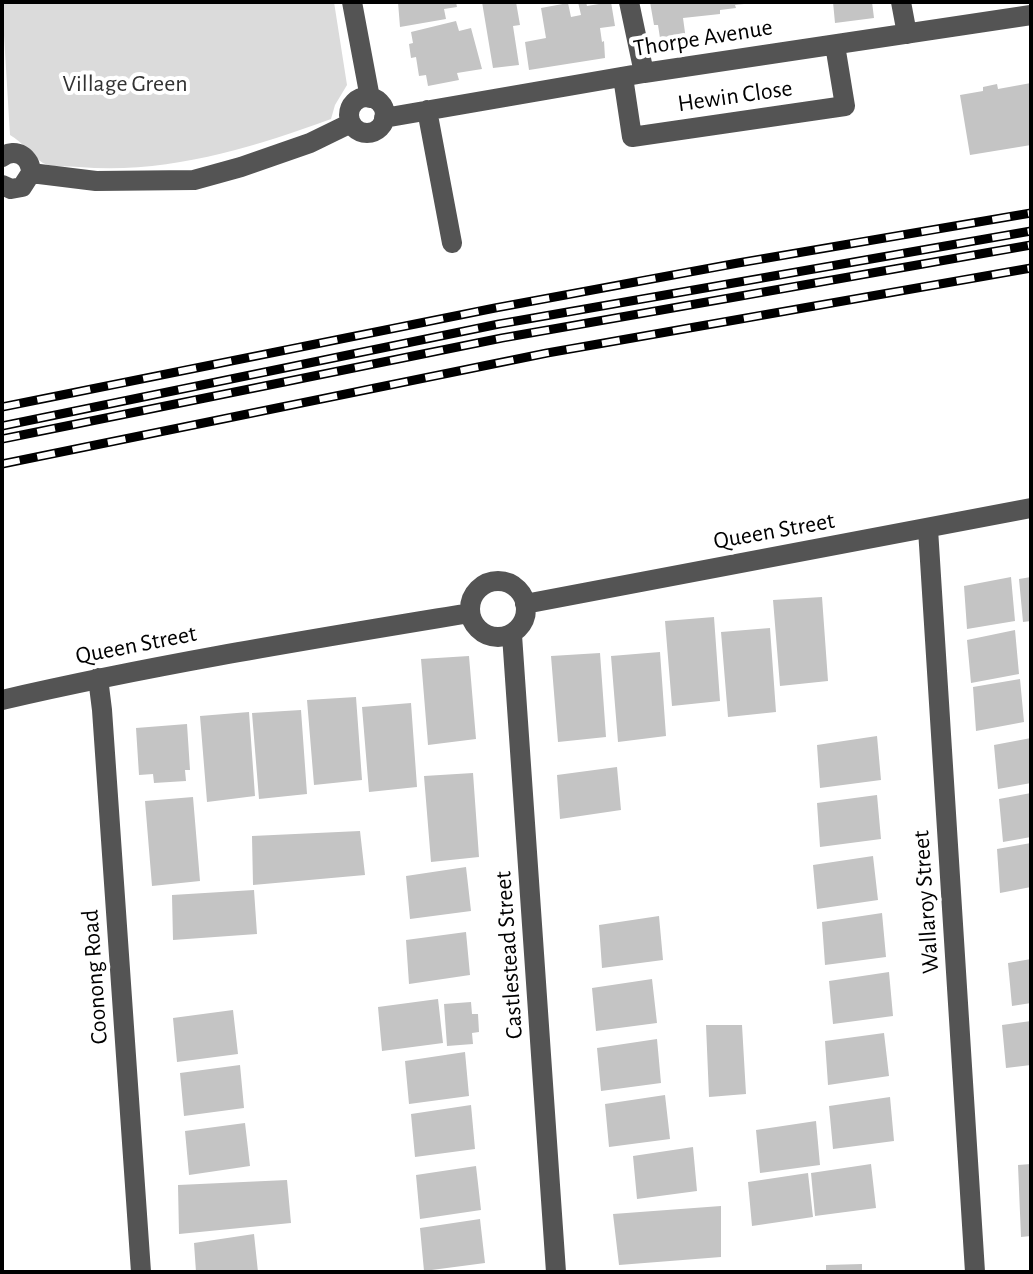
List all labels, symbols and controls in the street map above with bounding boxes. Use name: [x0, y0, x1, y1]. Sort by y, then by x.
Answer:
street label: Thorpe Avenue: [631, 13, 775, 63]
park label: Village Green: [62, 70, 188, 98]
street label: Hewin Close: [676, 74, 794, 118]
street label: Queen Street: [711, 506, 837, 556]
street label: Queen Street: [73, 619, 199, 671]
street label: Wallaroy Street: [907, 829, 945, 975]
street label: Castlestead Street: [489, 870, 529, 1040]
street label: Coonong Road: [76, 909, 114, 1045]

